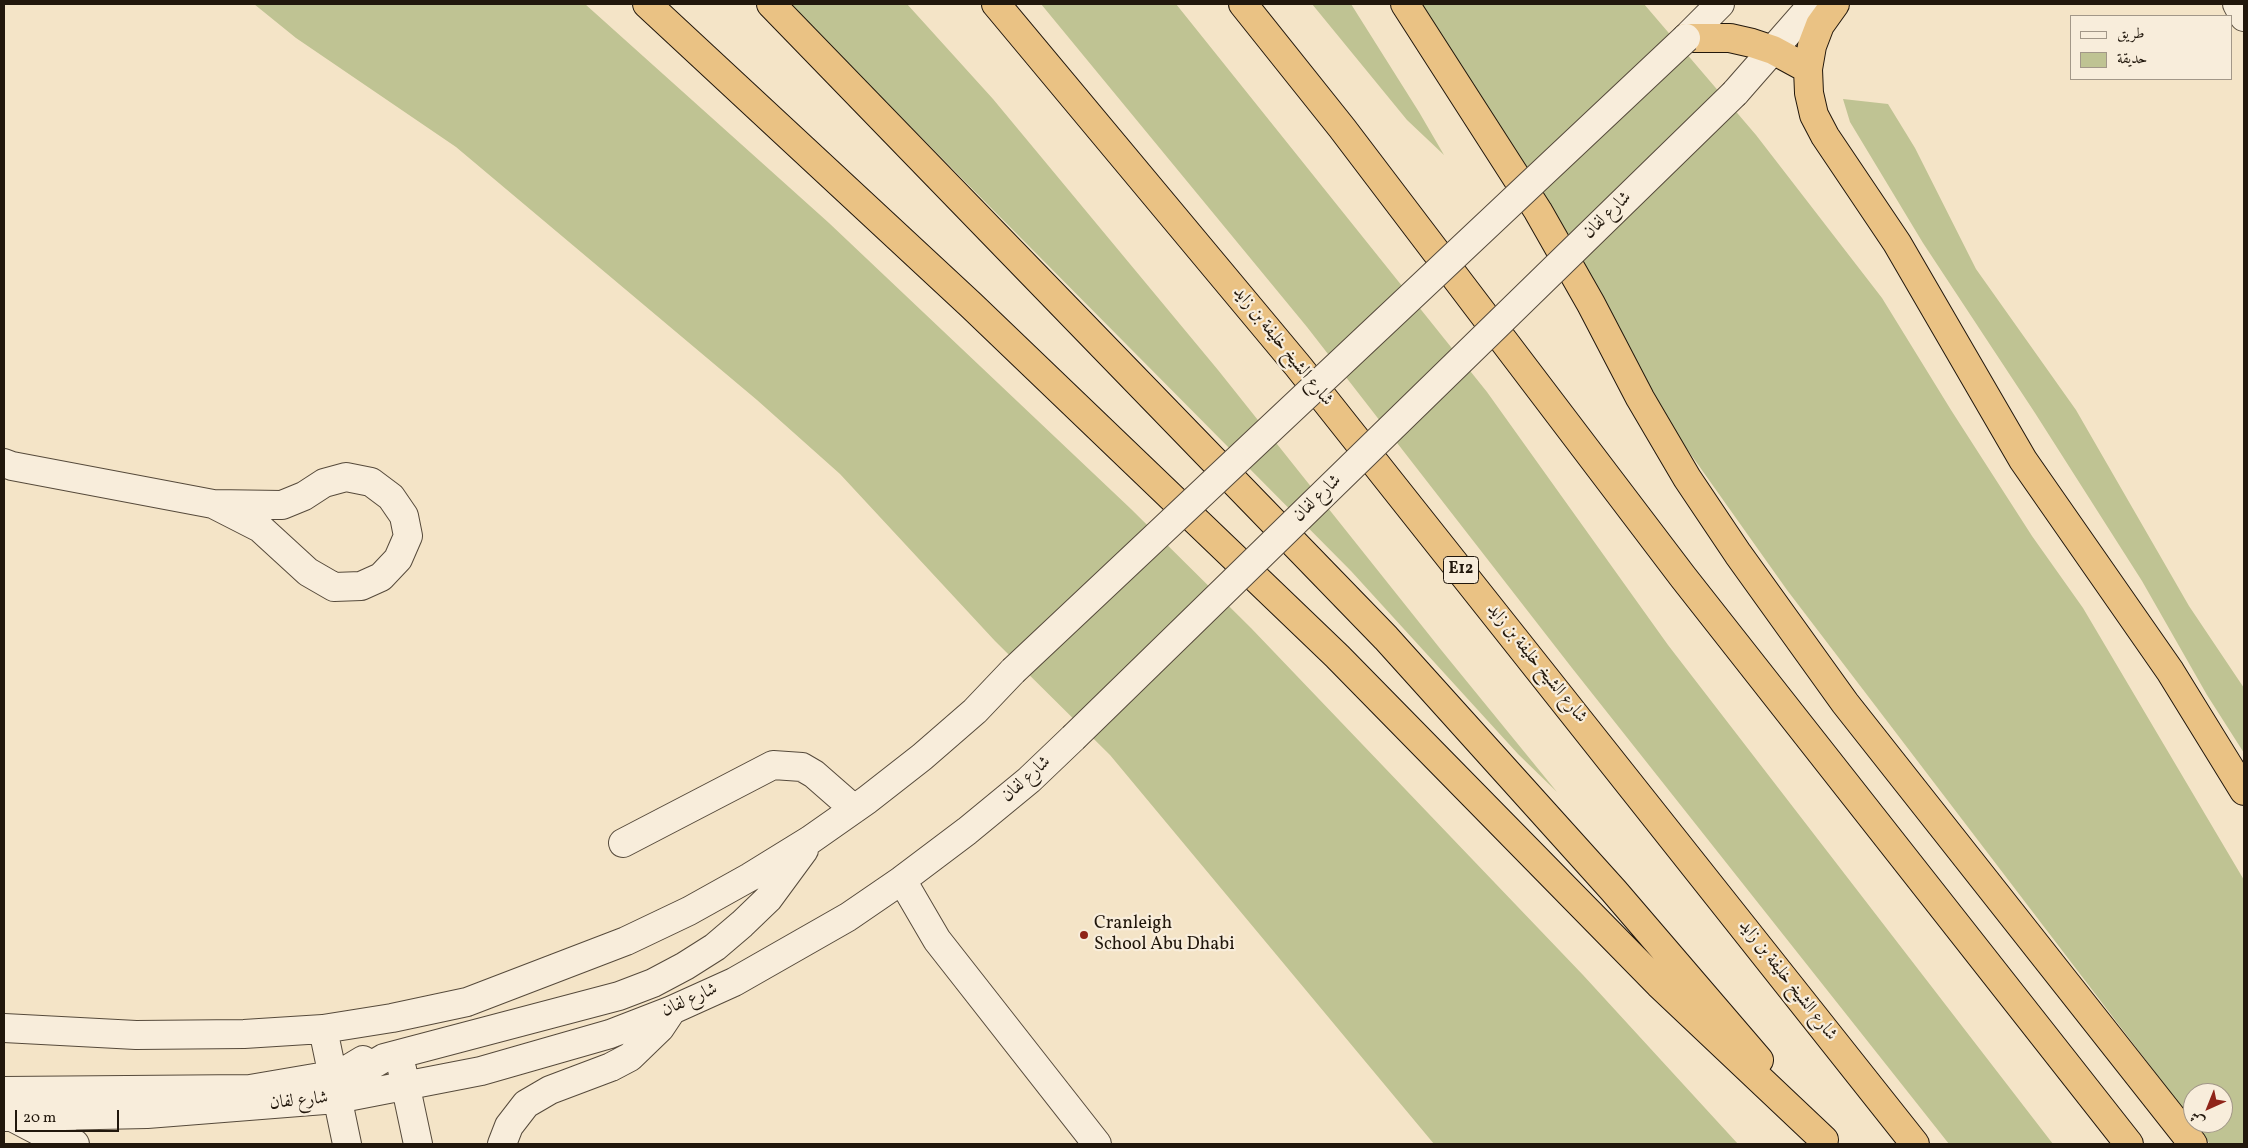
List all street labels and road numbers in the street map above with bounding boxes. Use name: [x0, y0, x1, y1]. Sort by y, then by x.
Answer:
street label: شارع لفان: [1579, 188, 1637, 244]
street label: شارع الشيخ خليفة بن زايد: [1227, 283, 1337, 411]
street label: شارع لفان: [1289, 471, 1347, 527]
road number: E12: [1444, 556, 1478, 584]
street label: شارع الشيخ خليفة بن زايد: [1481, 600, 1591, 728]
street label: شارع لفان: [998, 752, 1056, 808]
street label: شارع الشيخ خليفة بن زايد: [1733, 916, 1841, 1046]
street label: شارع لفان: [659, 979, 721, 1023]
street label: شارع لفان: [268, 1088, 330, 1116]

